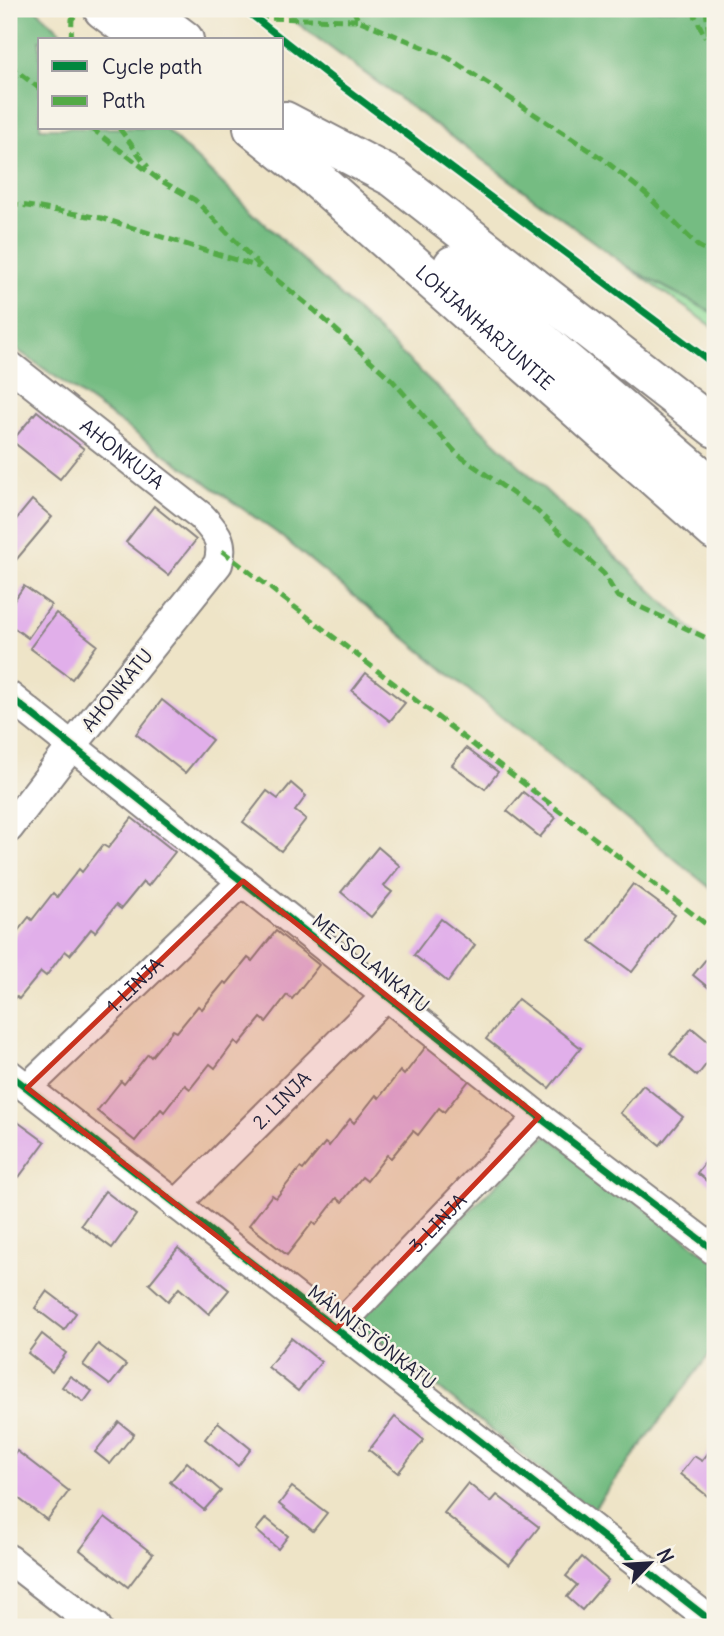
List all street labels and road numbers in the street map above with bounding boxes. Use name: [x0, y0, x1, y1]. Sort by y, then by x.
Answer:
street label: LOHJANHARJUNTIE: [411, 260, 559, 395]
street label: AHONKUJA: [75, 414, 169, 494]
street label: AHONKATU: [76, 644, 158, 736]
street label: METSOLANKATU: [308, 909, 434, 1017]
street label: 1. LINJA: [101, 952, 168, 1018]
street label: 2. LINJA: [247, 1066, 316, 1134]
street label: 3. LINJA: [404, 1188, 472, 1257]
street label: MÄNNISTÖNKATU: [303, 1280, 441, 1394]

